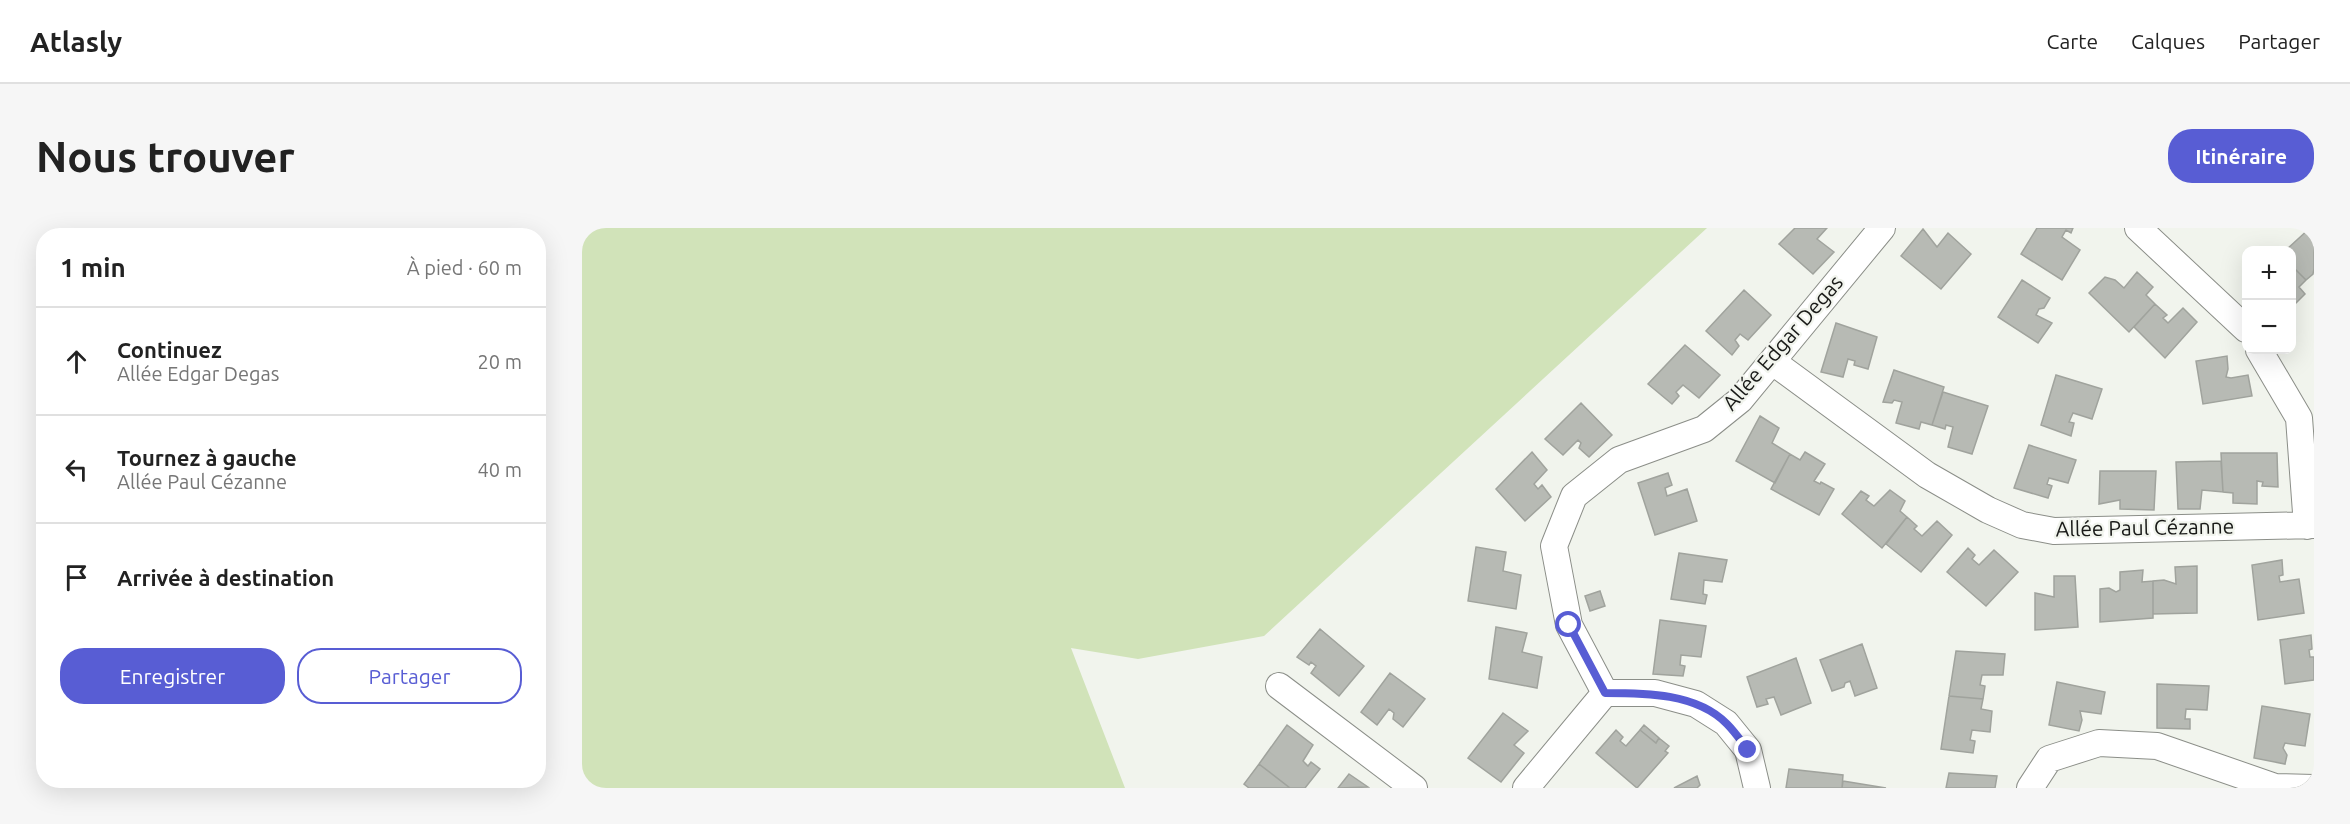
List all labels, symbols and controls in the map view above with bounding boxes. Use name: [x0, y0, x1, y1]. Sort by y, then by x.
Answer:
text: Atlasly: [30, 26, 122, 57]
text: Carte: [2047, 29, 2098, 53]
text: Calques: [2131, 29, 2205, 53]
text: Partager: [2238, 29, 2320, 53]
button: Itinéraire: [2168, 129, 2314, 183]
text: Nous trouver: [36, 133, 295, 180]
map controls: [2242, 246, 2296, 354]
button: +: [2242, 246, 2296, 300]
text: 1 min: [60, 253, 126, 282]
text: À pied · 60 m: [407, 256, 522, 279]
street label: Allée Edgar Degas: [1717, 270, 1847, 415]
button: −: [2242, 300, 2296, 354]
text: Continuez: [117, 337, 222, 362]
icon: ahead: [60, 345, 93, 378]
text: 20 m: [478, 350, 522, 373]
text: Allée Edgar Degas: [117, 362, 279, 385]
text: Tournez à gauche: [117, 445, 297, 470]
icon: left: [60, 453, 93, 486]
text: 40 m: [478, 458, 522, 481]
text: Allée Paul Cézanne: [117, 470, 287, 493]
street label: Allée Paul Cézanne: [2056, 513, 2234, 541]
icon: arrive: [60, 561, 93, 594]
text: Arrivée à destination: [117, 565, 334, 590]
route start: [1555, 611, 1581, 637]
button: Enregistrer: [60, 648, 285, 704]
button: Partager: [297, 648, 522, 704]
route end: [1734, 736, 1760, 762]

